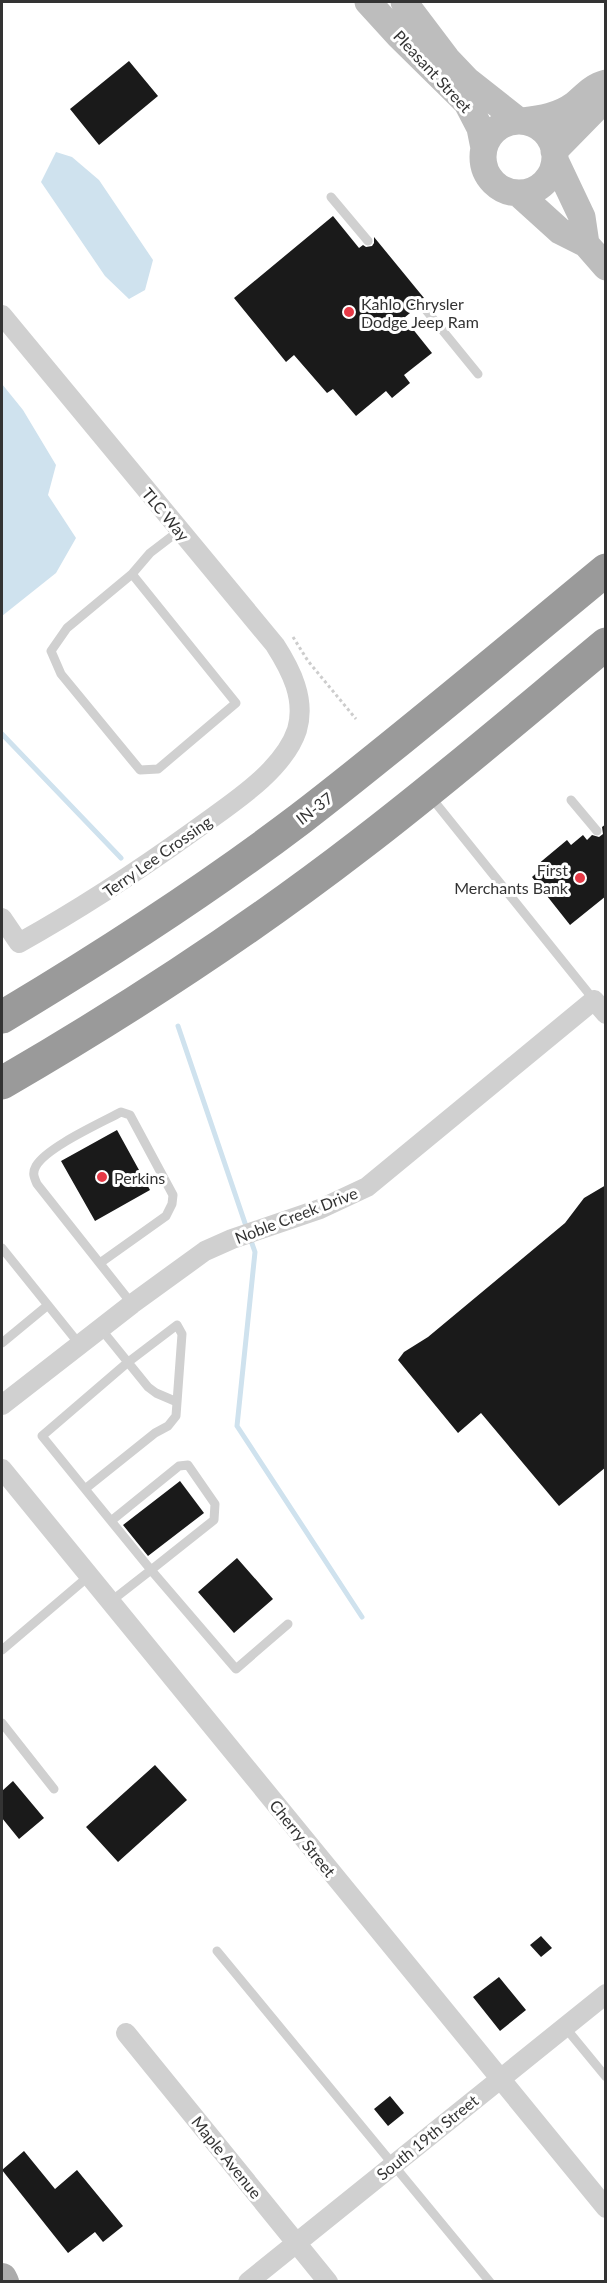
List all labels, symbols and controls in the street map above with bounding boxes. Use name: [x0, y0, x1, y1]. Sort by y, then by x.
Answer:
street label: Pleasant Street: [390, 26, 476, 116]
place label: Kahlo Chrysler Dodge Jeep Ram: [361, 294, 479, 331]
marker: Kahlo Chrysler Dodge Jeep Ram: [342, 305, 356, 319]
street label: TLC Way: [138, 484, 194, 545]
street label: IN-37: [292, 788, 336, 828]
street label: Terry Lee Crossing: [99, 811, 215, 901]
place label: First Merchants Bank: [454, 860, 569, 897]
marker: First Merchants Bank: [573, 871, 587, 885]
place label: Perkins: [114, 1168, 165, 1187]
marker: Perkins: [95, 1170, 109, 1184]
street label: Noble Creek Drive: [232, 1183, 360, 1247]
street label: Cherry Street: [266, 1796, 340, 1881]
street label: South 19th Street: [373, 2090, 482, 2184]
street label: Maple Avenue: [188, 2112, 266, 2202]

